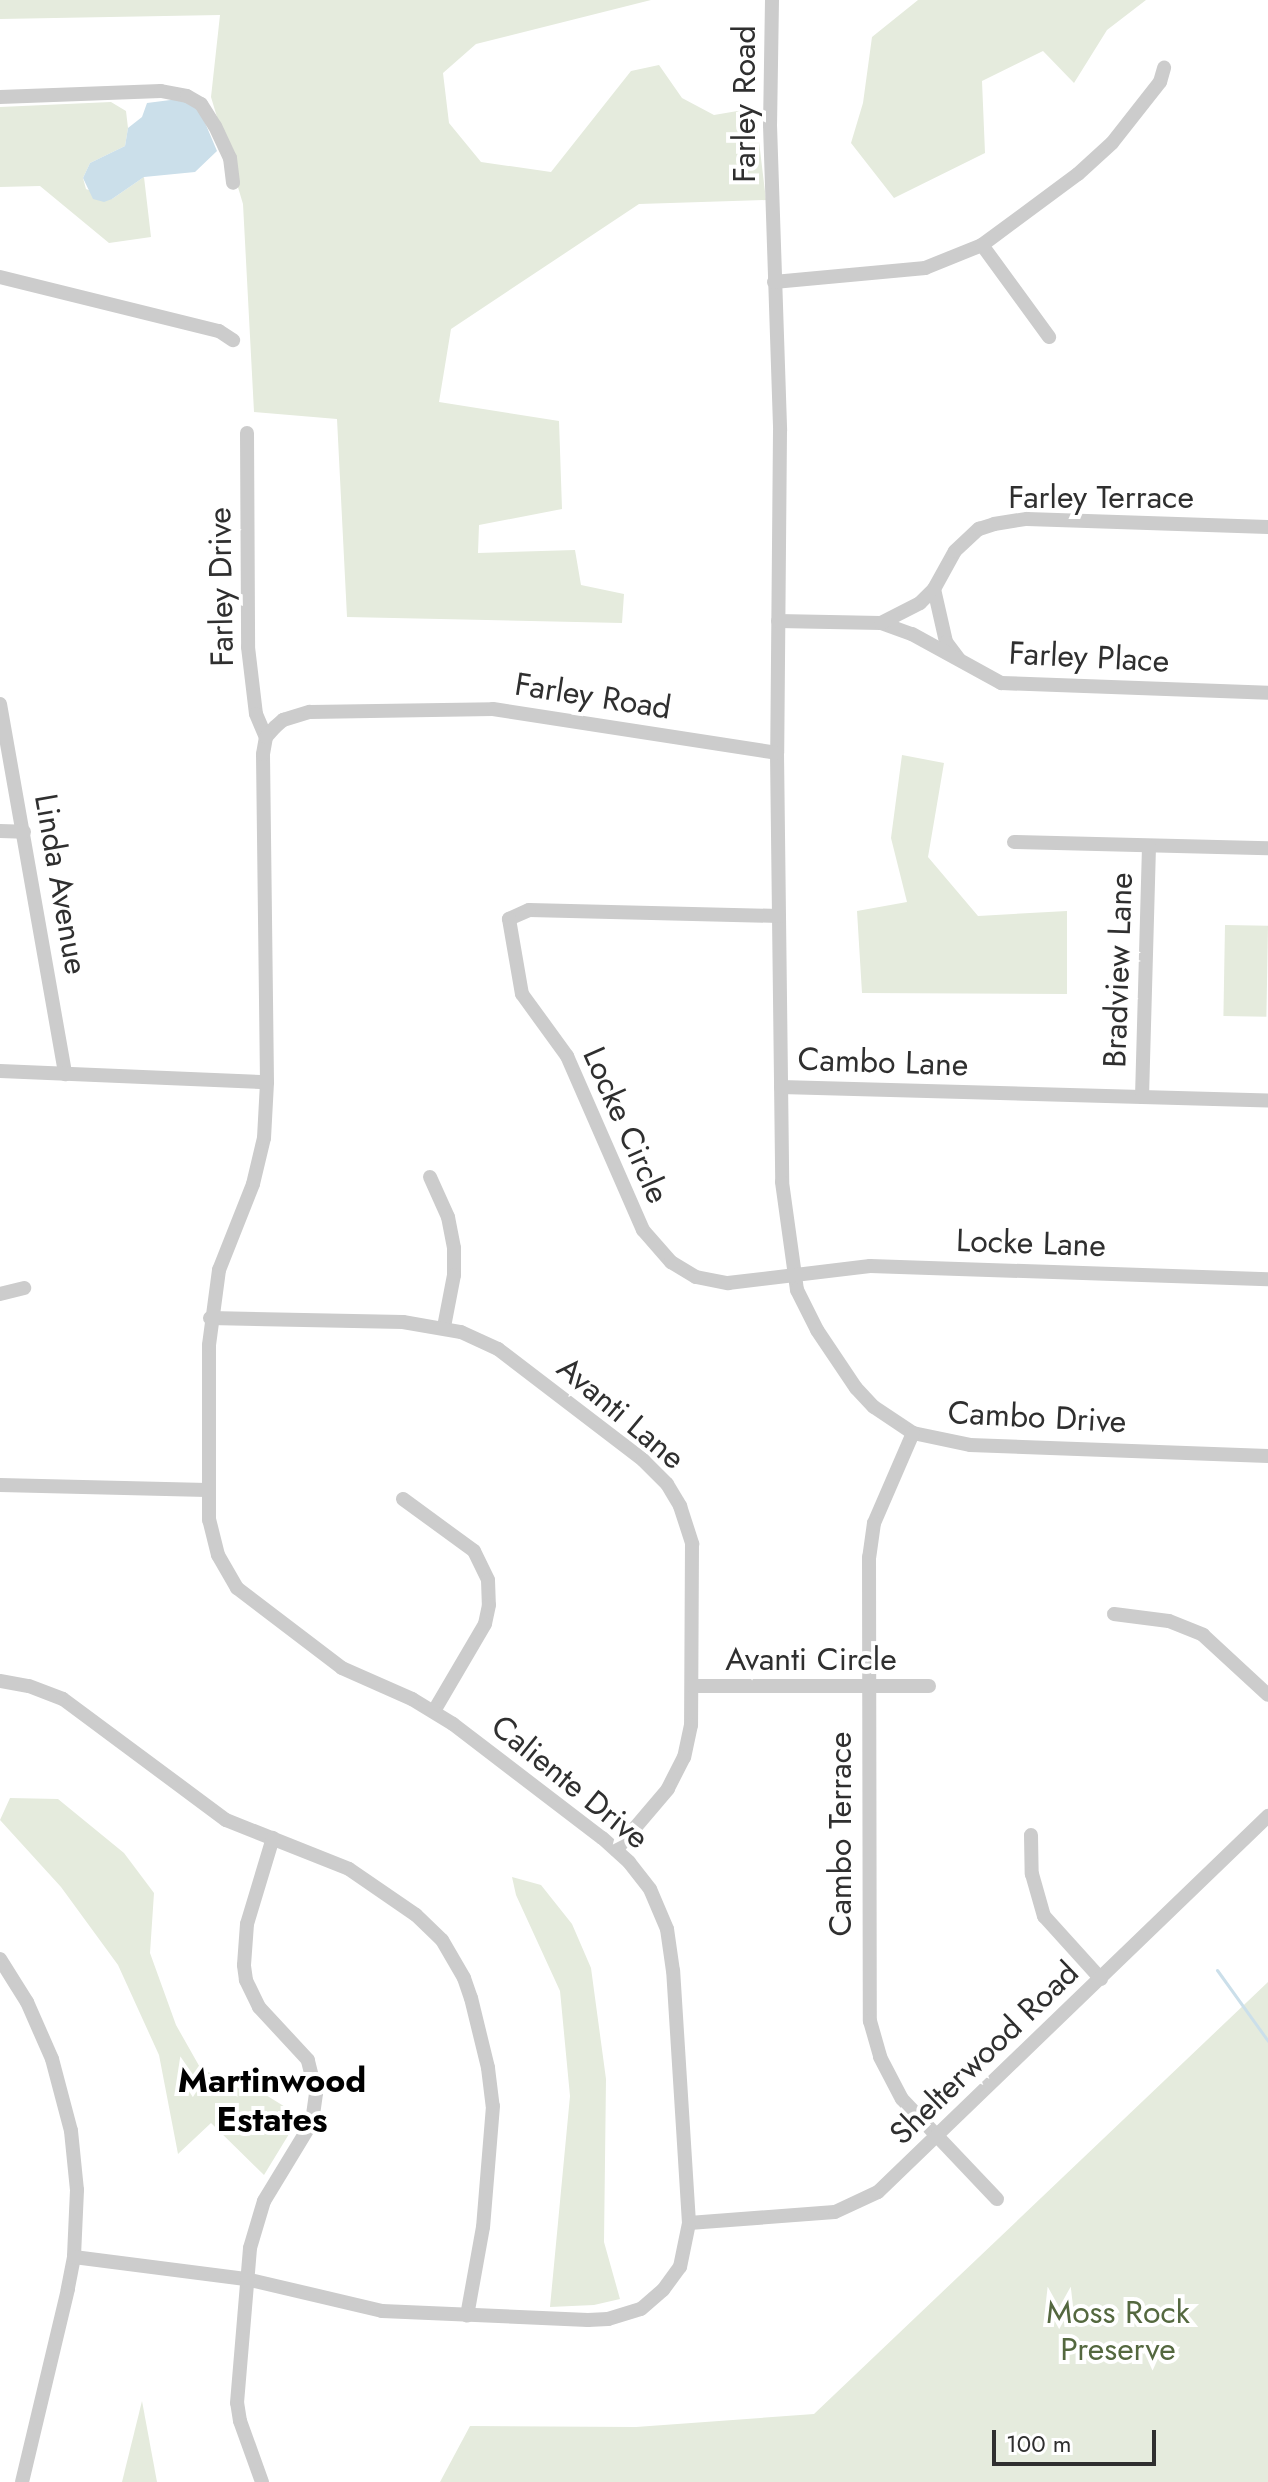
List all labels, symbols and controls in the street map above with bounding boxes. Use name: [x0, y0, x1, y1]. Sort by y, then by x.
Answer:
street label: Farley Road: [725, 25, 763, 183]
street label: Farley Terrace: [1008, 478, 1194, 516]
street label: Farley Drive: [200, 507, 242, 667]
street label: Farley Place: [1008, 634, 1170, 680]
street label: Farley Road: [512, 665, 674, 727]
street label: Linda Avenue: [26, 791, 96, 977]
street label: Bradview Lane: [1095, 872, 1141, 1068]
street label: Cambo Lane: [797, 1040, 969, 1084]
street label: Locke Circle: [575, 1041, 677, 1209]
street label: Locke Lane: [955, 1221, 1107, 1265]
street label: Avanti Lane: [549, 1349, 693, 1477]
street label: Cambo Drive: [947, 1393, 1127, 1441]
street label: Avanti Circle: [725, 1640, 897, 1678]
street label: Caliente Drive: [484, 1707, 656, 1857]
street label: Cambo Terrace: [821, 1732, 859, 1936]
street label: Shelterwood Road: [882, 1953, 1086, 2153]
district label: Martinwood Estates: [178, 2060, 366, 2140]
park label: Moss Rock Preserve: [1046, 2294, 1190, 2369]
scale bar: [996, 2414, 1160, 2464]
text: 100 m: [1006, 2426, 1072, 2461]

